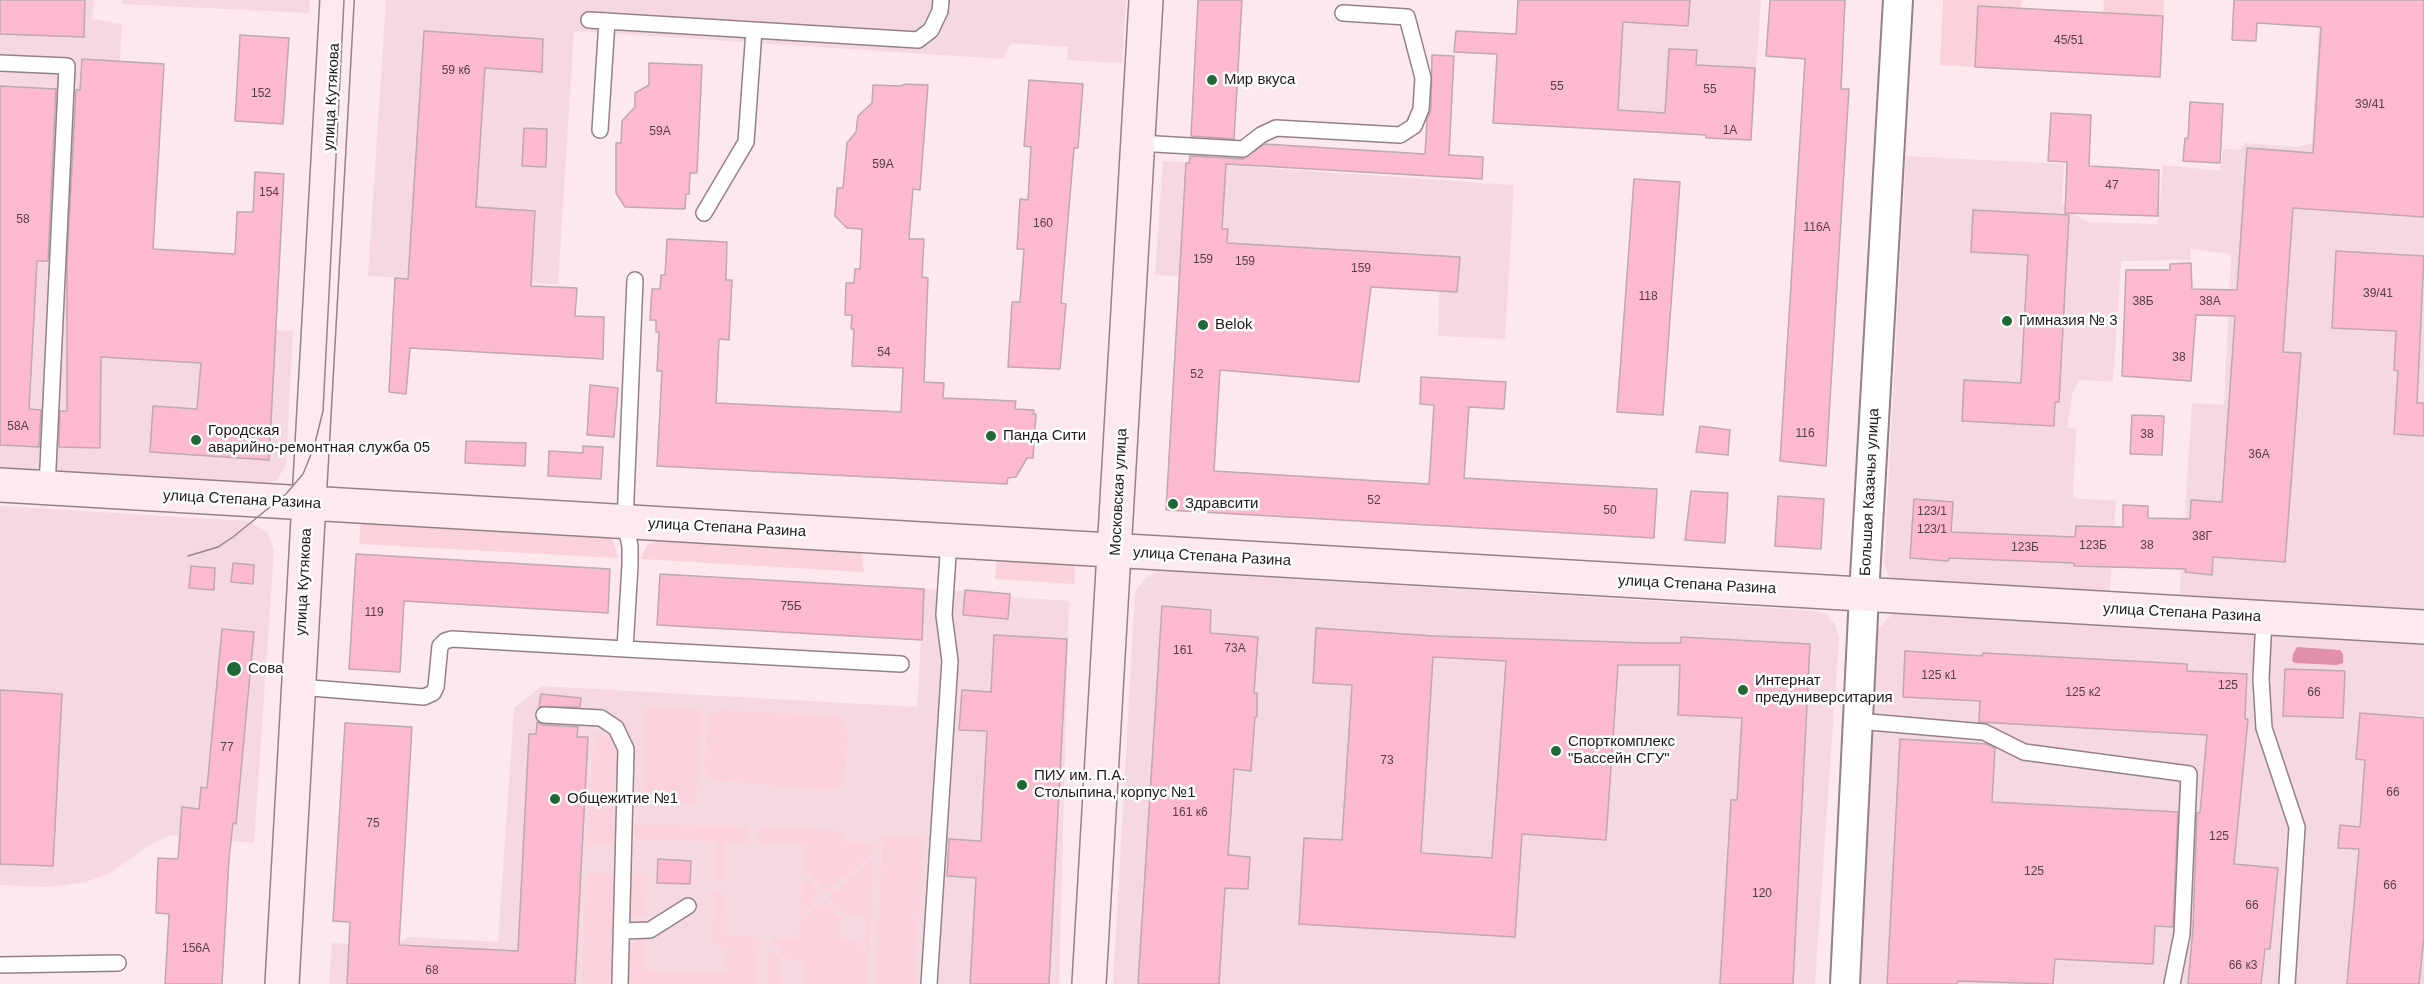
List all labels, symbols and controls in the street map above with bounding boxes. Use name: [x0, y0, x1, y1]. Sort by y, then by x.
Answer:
house number: 45/51: [2054, 34, 2084, 48]
street label: улица Кутякова: [320, 43, 344, 151]
house number: 59 к6: [442, 64, 470, 78]
place label: Мир вкуса: [1224, 71, 1295, 89]
marker: Мир вкуса: [1205, 73, 1219, 87]
house number: 55: [1550, 80, 1564, 94]
house number: 55: [1703, 83, 1717, 97]
house number: 152: [251, 87, 271, 101]
house number: 39/41: [2355, 98, 2385, 112]
house number: 1А: [1723, 124, 1737, 138]
house number: 59А: [649, 125, 671, 139]
house number: 59А: [872, 158, 894, 172]
house number: 47: [2105, 179, 2119, 193]
house number: 154: [259, 186, 279, 200]
house number: 58: [16, 213, 30, 227]
house number: 160: [1033, 217, 1053, 231]
house number: 116А: [1803, 221, 1831, 235]
house number: 159: [1193, 253, 1213, 267]
house number: 159: [1235, 255, 1255, 269]
house number: 159: [1351, 262, 1371, 276]
house number: 39/41: [2363, 287, 2393, 301]
house number: 118: [1638, 290, 1658, 304]
house number: 38Б: [2132, 295, 2154, 309]
house number: 38А: [2199, 295, 2221, 309]
place label: Гимназия № 3: [2019, 312, 2118, 330]
marker: Гимназия № 3: [2000, 314, 2014, 328]
place label: Belok: [1215, 316, 1253, 334]
marker: Belok: [1196, 318, 1210, 332]
house number: 54: [877, 346, 891, 360]
house number: 38: [2172, 351, 2186, 365]
house number: 52: [1190, 368, 1204, 382]
street label: Большая Казачья улица: [1857, 408, 1883, 576]
house number: 58А: [7, 420, 29, 434]
place label: Городская аварийно-ремонтная служба 05: [208, 422, 430, 457]
place label: Панда Сити: [1003, 427, 1086, 445]
house number: 116: [1795, 427, 1815, 441]
street label: Московская улица: [1107, 428, 1131, 556]
house number: 38: [2140, 428, 2154, 442]
marker: Панда Сити: [984, 429, 998, 443]
marker: Городская аварийно-ремонтная служба 05: [189, 433, 203, 447]
house number: 36А: [2248, 448, 2270, 462]
street label: улица Степана Разина: [163, 487, 321, 513]
house number: 52: [1367, 494, 1381, 508]
place label: Здравсити: [1185, 495, 1258, 513]
marker: Здравсити: [1166, 497, 1180, 511]
house number: 50: [1603, 504, 1617, 518]
house number: 123/1: [1917, 505, 1947, 519]
street label: улица Степана Разина: [648, 515, 806, 541]
house number: 123/1: [1917, 523, 1947, 537]
street label: улица Кутякова: [292, 528, 316, 636]
house number: 38Г: [2192, 530, 2212, 544]
house number: 123Б: [2079, 539, 2107, 553]
house number: 38: [2140, 539, 2154, 553]
house number: 123Б: [2011, 541, 2039, 555]
street label: улица Степана Разина: [1133, 544, 1291, 570]
street label: улица Степана Разина: [1618, 572, 1776, 598]
house number: 75Б: [780, 600, 802, 614]
street label: улица Степана Разина: [2103, 600, 2261, 626]
house number: 119: [364, 606, 384, 620]
house number: 73А: [1224, 642, 1246, 656]
house number: 161: [1173, 644, 1193, 658]
marker: Сова: [225, 660, 243, 678]
place label: Сова: [248, 660, 283, 678]
house number: 125 к1: [1921, 669, 1957, 683]
place label: Интернат предуниверситария: [1755, 672, 1893, 707]
house number: 125: [2218, 679, 2238, 693]
marker: Интернат предуниверситария: [1736, 683, 1750, 697]
house number: 125 к2: [2065, 686, 2101, 700]
house number: 66: [2307, 686, 2321, 700]
place label: Спорткомплекс "Бассейн СГУ": [1568, 733, 1675, 768]
house number: 77: [220, 741, 234, 755]
marker: Спорткомплекс "Бассейн СГУ": [1549, 744, 1563, 758]
house number: 73: [1380, 754, 1394, 768]
place label: ПИУ им. П.А. Столыпина, корпус №1: [1034, 767, 1196, 802]
marker: ПИУ им. П.А. Столыпина, корпус №1: [1015, 778, 1029, 792]
house number: 66: [2386, 786, 2400, 800]
place label: Общежитие №1: [567, 790, 678, 808]
marker: Общежитие №1: [548, 792, 562, 806]
house number: 161 к6: [1172, 806, 1208, 820]
house number: 75: [366, 817, 380, 831]
house number: 125: [2209, 830, 2229, 844]
house number: 125: [2024, 865, 2044, 879]
house number: 66: [2383, 879, 2397, 893]
house number: 120: [1752, 887, 1772, 901]
house number: 66: [2245, 899, 2259, 913]
house number: 156А: [182, 942, 210, 956]
house number: 66 к3: [2229, 959, 2257, 973]
house number: 68: [425, 964, 439, 978]

